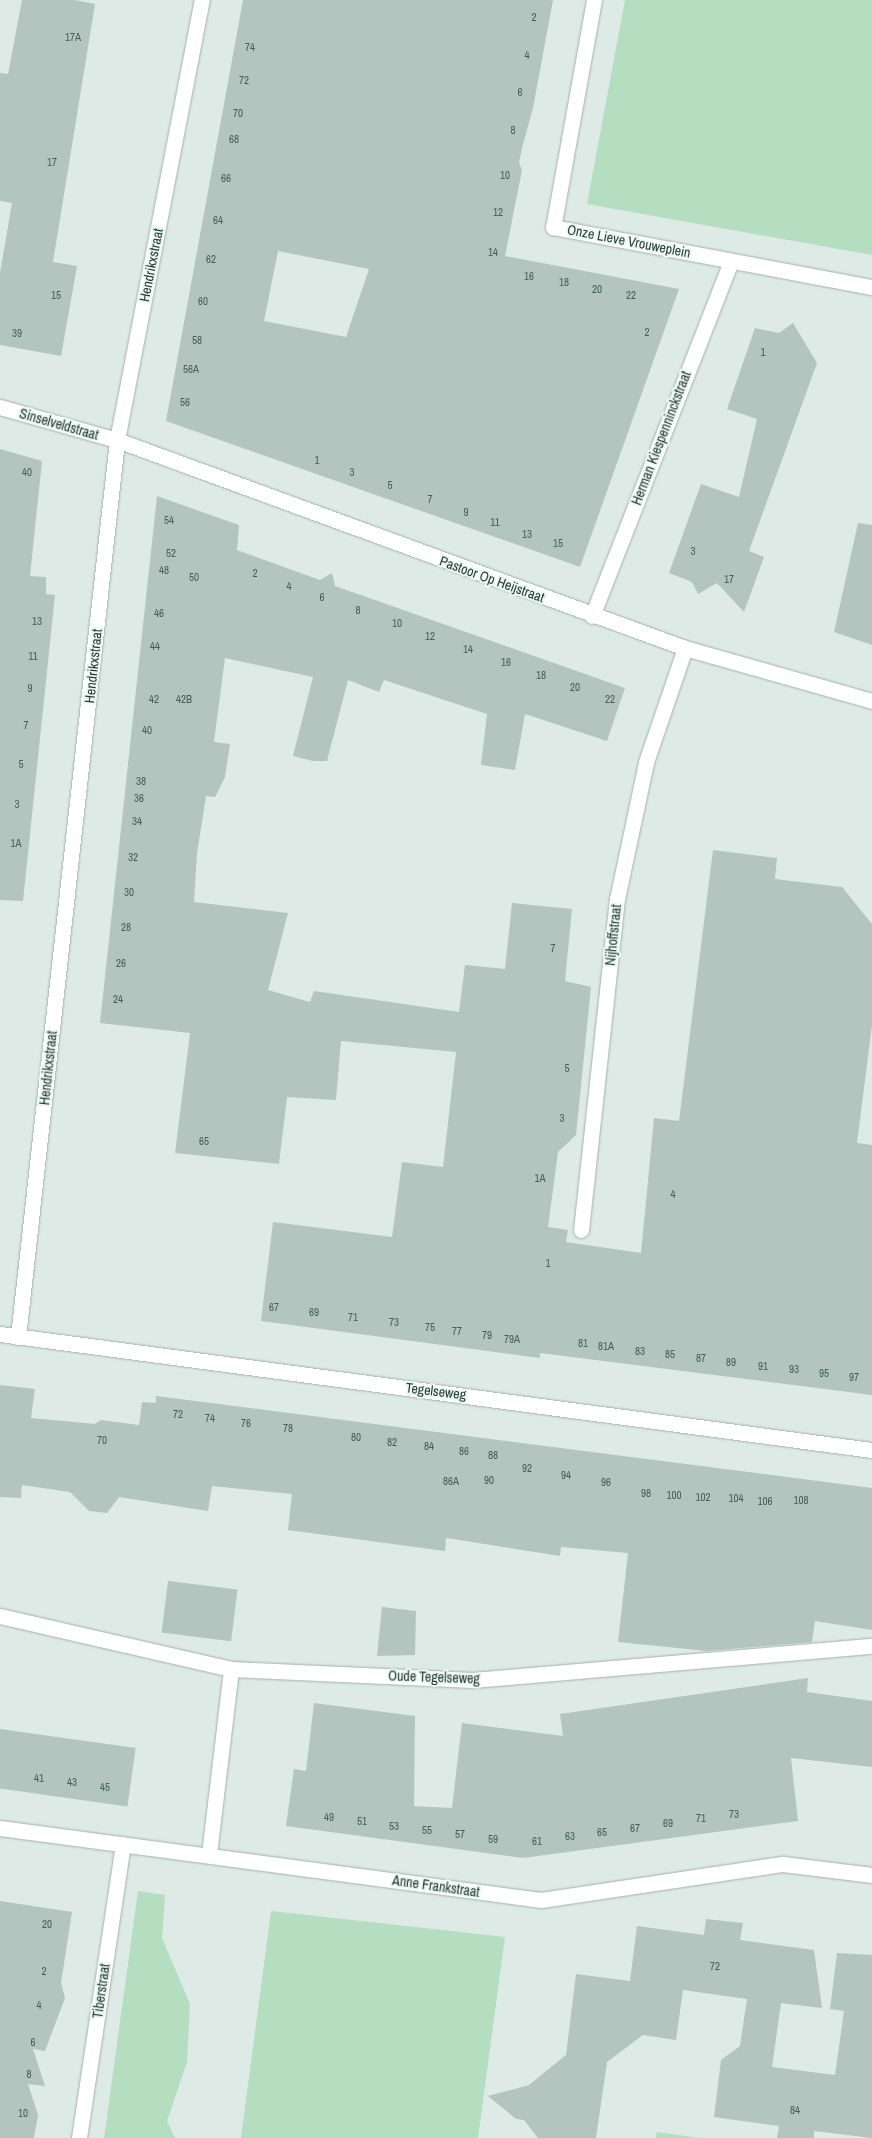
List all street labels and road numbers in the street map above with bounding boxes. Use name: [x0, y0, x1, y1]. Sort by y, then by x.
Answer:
street label: Onze Lieve Vrouweplein: [566, 221, 692, 261]
street label: Hendrikxstraat: [136, 227, 166, 303]
street label: Herman Kiespenninckstraat: [628, 369, 694, 507]
street label: Sinselveldstraat: [17, 405, 101, 443]
street label: Pastoor Op Heijstraat: [437, 552, 547, 606]
street label: Hendrikxstraat: [81, 628, 105, 704]
street label: Nijhoffstraat: [601, 903, 625, 967]
street label: Hendrikxstraat: [36, 1030, 60, 1106]
street label: Tegelseweg: [405, 1379, 467, 1403]
street label: Oude Tegelseweg: [388, 1667, 480, 1687]
street label: Anne Frankstraat: [391, 1872, 481, 1900]
street label: Tiberstraat: [89, 1962, 113, 2020]

